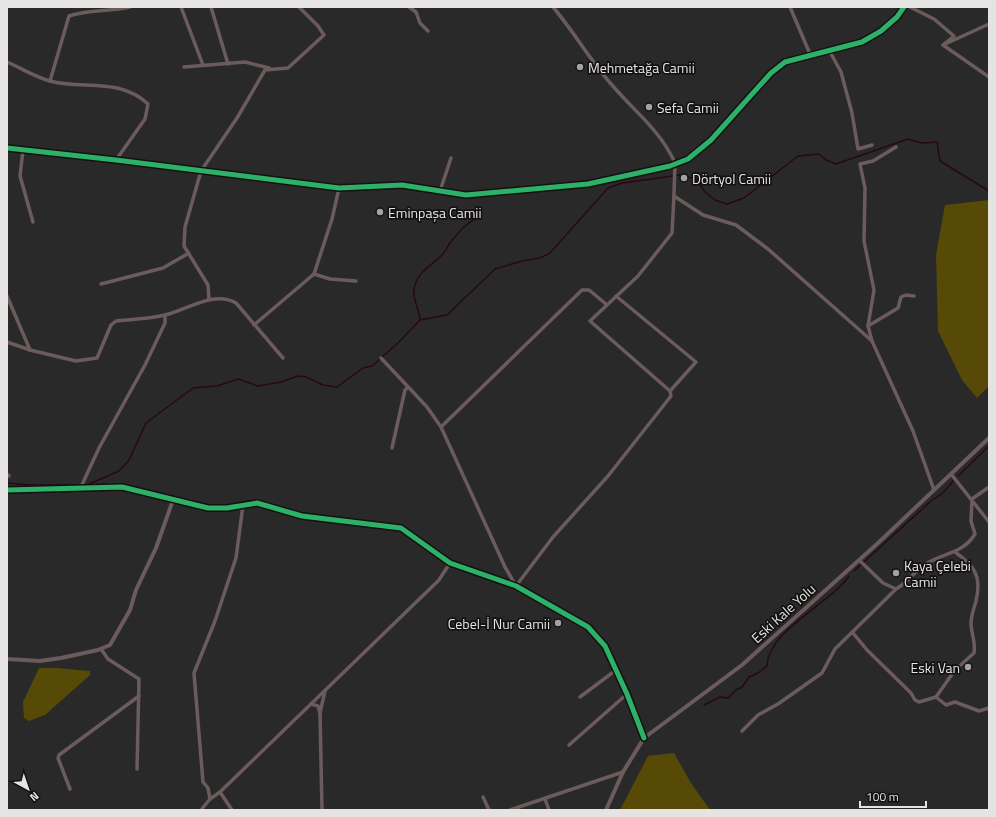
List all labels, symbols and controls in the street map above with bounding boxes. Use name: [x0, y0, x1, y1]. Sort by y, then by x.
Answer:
place label: Mehmetağa Camii: [588, 57, 695, 78]
marker: Mehmetağa Camii: [575, 62, 585, 72]
place label: Sefa Camii: [657, 97, 719, 118]
marker: Sefa Camii: [644, 102, 654, 112]
place label: Dörtyol Camii: [692, 168, 771, 189]
marker: Dörtyol Camii: [679, 173, 689, 183]
place label: Eminpaşa Camii: [388, 202, 482, 223]
marker: Eminpaşa Camii: [375, 207, 385, 217]
place label: Kaya Çelebi Camii: [904, 555, 971, 592]
marker: Kaya Çelebi Camii: [891, 568, 901, 578]
street label: Eski Kale Yolu: [746, 578, 820, 648]
place label: Cebel-İ Nur Camii: [448, 613, 550, 634]
marker: Cebel-İ Nur Camii: [553, 618, 563, 628]
place label: Eski Van: [911, 657, 960, 678]
marker: Eski Van: [963, 662, 973, 672]
north arrow: [8, 769, 48, 809]
scale bar: [860, 783, 926, 809]
text: 100 m: [866, 787, 899, 806]
text: N: [26, 788, 42, 805]

